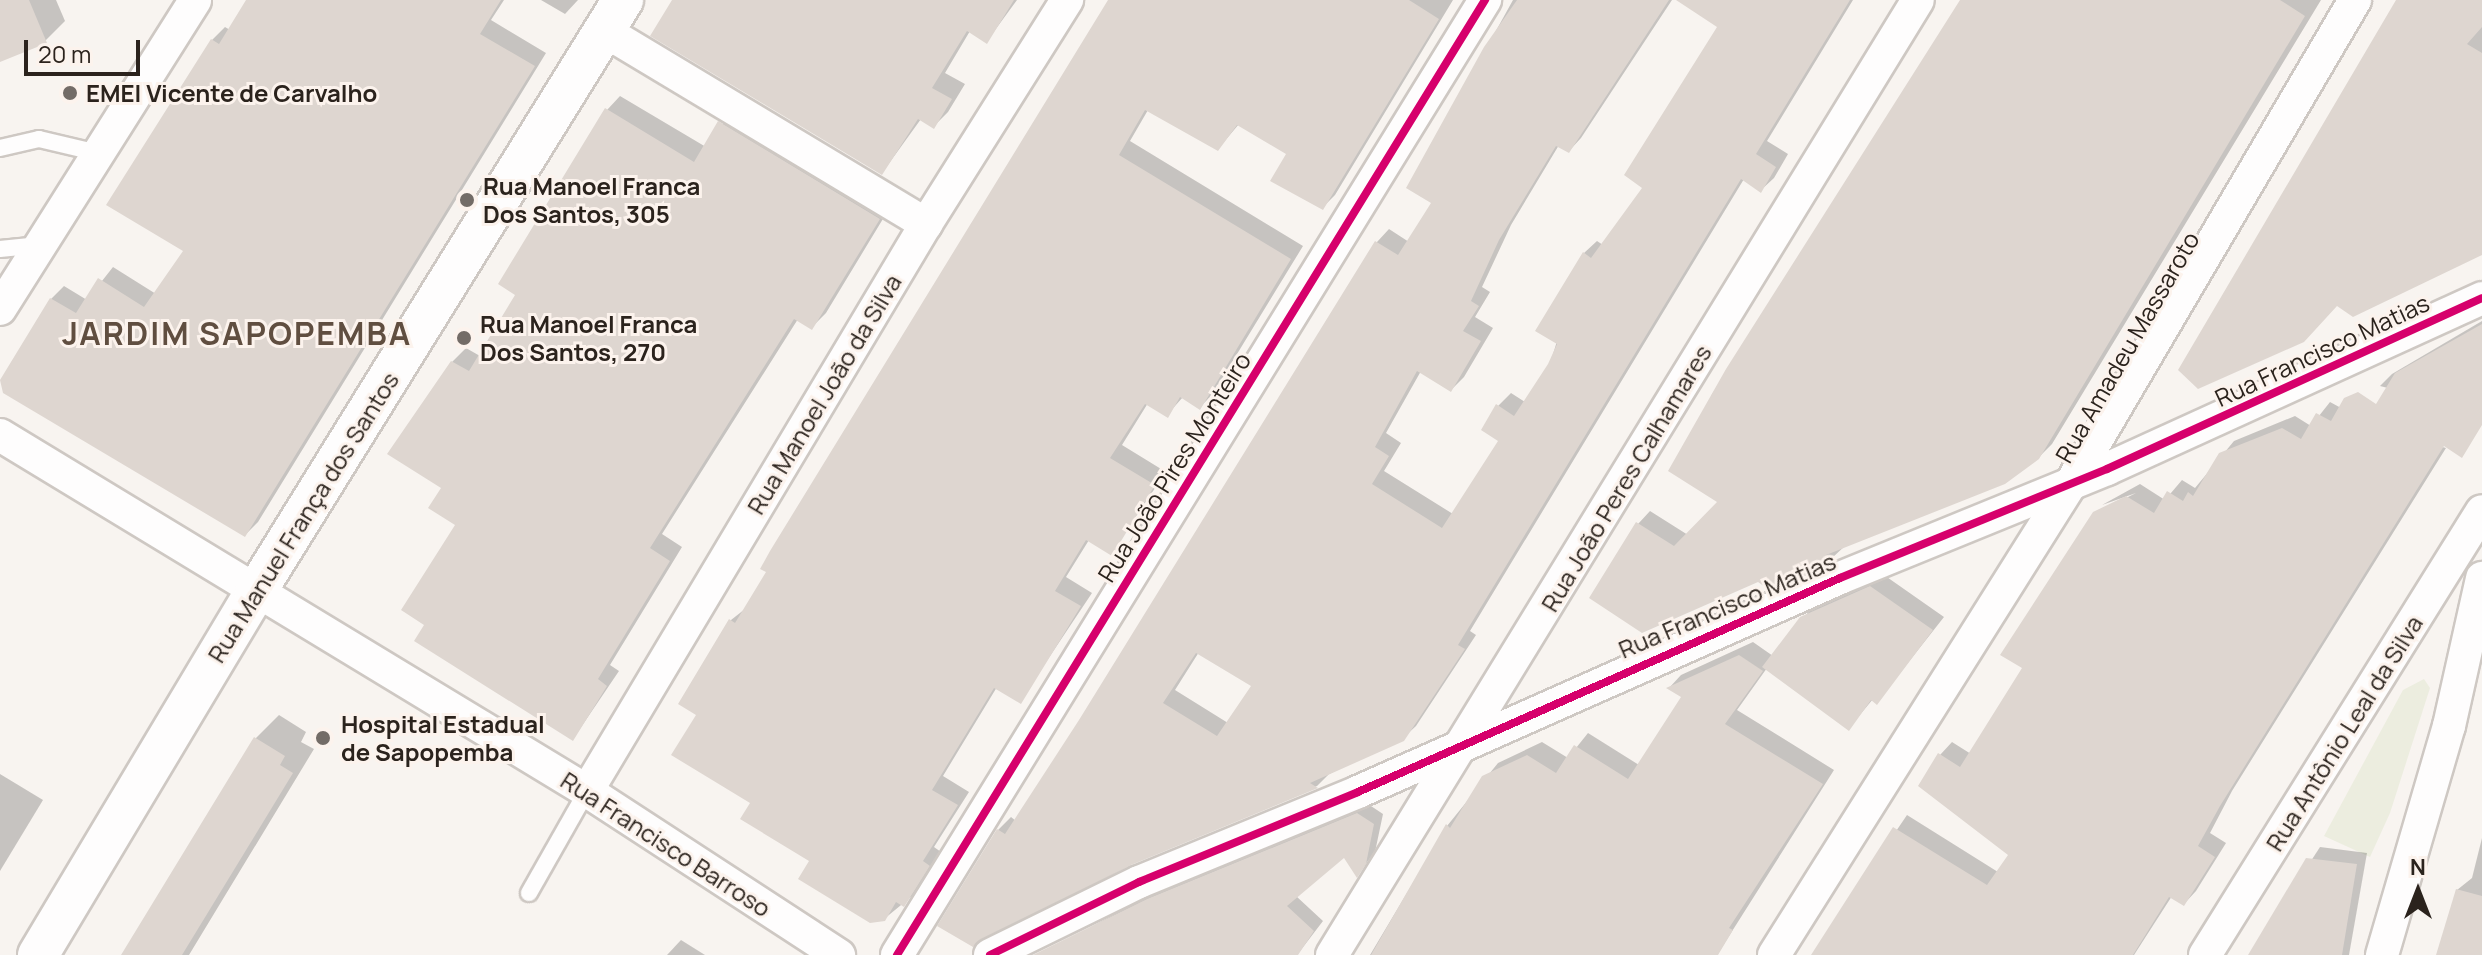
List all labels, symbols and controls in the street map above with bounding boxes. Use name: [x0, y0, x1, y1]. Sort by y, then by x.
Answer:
scale bar: [28, 24, 144, 74]
text: 20 m: [38, 37, 91, 70]
place label: EMEI Vicente de Carvalho: [86, 79, 377, 107]
marker: EMEI Vicente de Carvalho: [61, 84, 79, 102]
place label: Rua Manoel Franca Dos Santos, 305: [483, 172, 700, 228]
marker: Rua Manoel Franca Dos Santos, 305: [458, 191, 476, 209]
street label: Rua Amadeu Massaroto: [2049, 226, 2205, 468]
street label: Rua Manoel João da Silva: [741, 269, 907, 519]
street label: Rua Francisco Matias: [2210, 288, 2434, 412]
place label: Rua Manoel Franca Dos Santos, 270: [480, 310, 697, 366]
district label: JARDIM SAPOPEMBA: [62, 314, 412, 352]
marker: Rua Manoel Franca Dos Santos, 270: [455, 329, 473, 347]
street label: Rua João Peres Calhamares: [1535, 339, 1717, 617]
street label: Rua João Pires Monteiro: [1092, 347, 1256, 587]
street label: Rua Manuel França dos Santos: [202, 366, 404, 668]
street label: Rua Francisco Matias: [1614, 546, 1840, 664]
street label: Rua Antônio Leal da Silva: [2260, 610, 2428, 856]
place label: Hospital Estadual de Sapopemba: [341, 710, 545, 766]
marker: Hospital Estadual de Sapopemba: [312, 727, 334, 749]
street label: Rua Francisco Barroso: [556, 765, 776, 923]
north arrow: [2378, 851, 2458, 931]
text: N: [2410, 852, 2426, 882]

